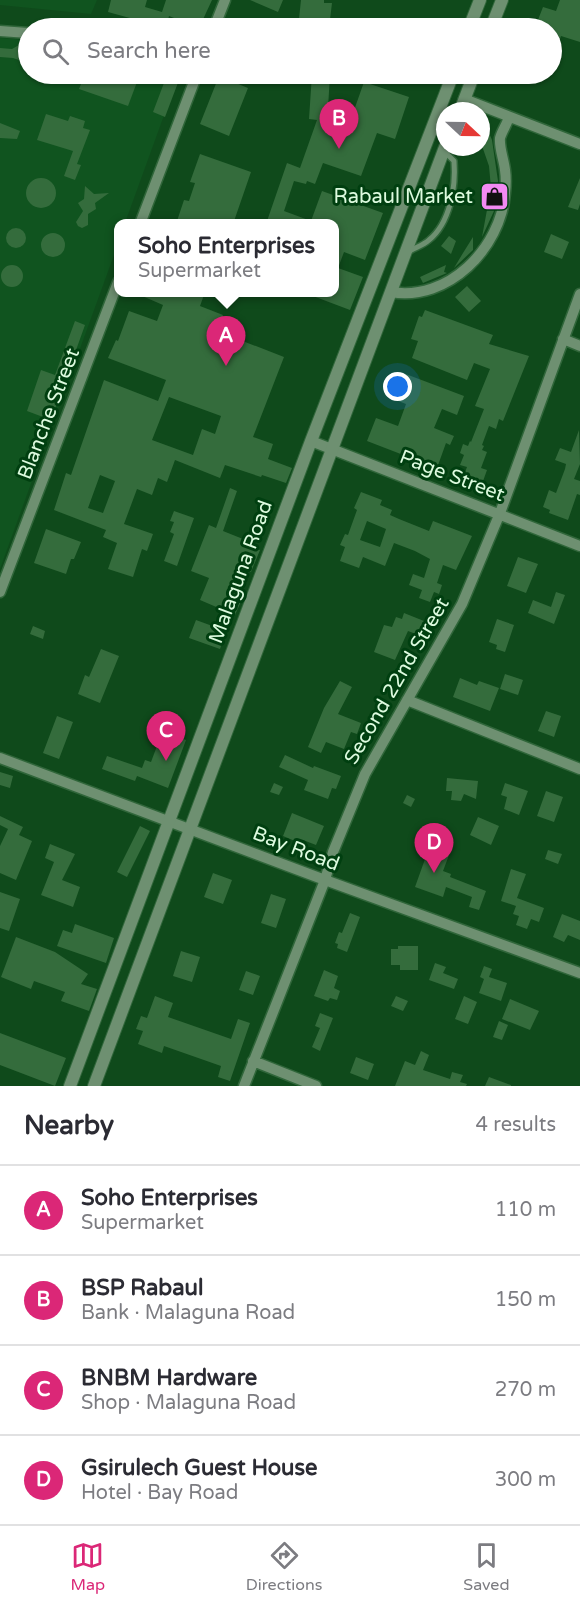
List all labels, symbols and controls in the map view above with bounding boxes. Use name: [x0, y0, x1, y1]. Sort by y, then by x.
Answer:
search box: [18, 18, 562, 84]
icon: search: [39, 35, 72, 68]
text: Search here: [87, 38, 211, 64]
pin: B: [320, 100, 358, 149]
north arrow: [436, 102, 490, 156]
shop icon: Rabaul Market: [478, 181, 510, 213]
place label: Rabaul Market: [333, 185, 473, 209]
popup: [114, 219, 339, 297]
text: Soho Enterprises: [138, 233, 315, 259]
text: Supermarket: [138, 259, 261, 283]
pin: A: [206, 316, 246, 366]
street label: Blanche Street: [13, 345, 85, 483]
your location: [383, 372, 412, 401]
street label: Page Street: [396, 445, 508, 507]
street label: Malaguna Road: [204, 497, 278, 647]
street label: Second 22nd Street: [339, 593, 455, 769]
pin: C: [146, 712, 186, 761]
street label: Bay Road: [249, 821, 343, 877]
pin: D: [414, 824, 454, 873]
text: Nearby: [24, 1110, 114, 1141]
text: 4 results: [476, 1113, 556, 1137]
text: Soho Enterprises: [81, 1185, 258, 1211]
text: A: [36, 1198, 51, 1222]
text: 110 m: [495, 1198, 556, 1222]
text: Supermarket: [81, 1211, 204, 1235]
text: BSP Rabaul: [81, 1275, 203, 1301]
text: B: [37, 1288, 50, 1312]
text: 150 m: [495, 1288, 556, 1312]
text: Bank · Malaguna Road: [81, 1301, 295, 1325]
text: BNBM Hardware: [81, 1365, 257, 1391]
text: C: [37, 1378, 50, 1402]
text: 270 m: [495, 1378, 556, 1402]
text: Shop · Malaguna Road: [81, 1391, 296, 1415]
text: Gsirulech Guest House: [81, 1455, 317, 1481]
text: D: [36, 1468, 51, 1492]
text: 300 m: [495, 1468, 556, 1492]
text: Hotel · Bay Road: [81, 1481, 238, 1505]
tab: Map: [70, 1539, 105, 1595]
tab: Directions: [246, 1539, 322, 1595]
tab: Saved: [463, 1539, 510, 1595]

